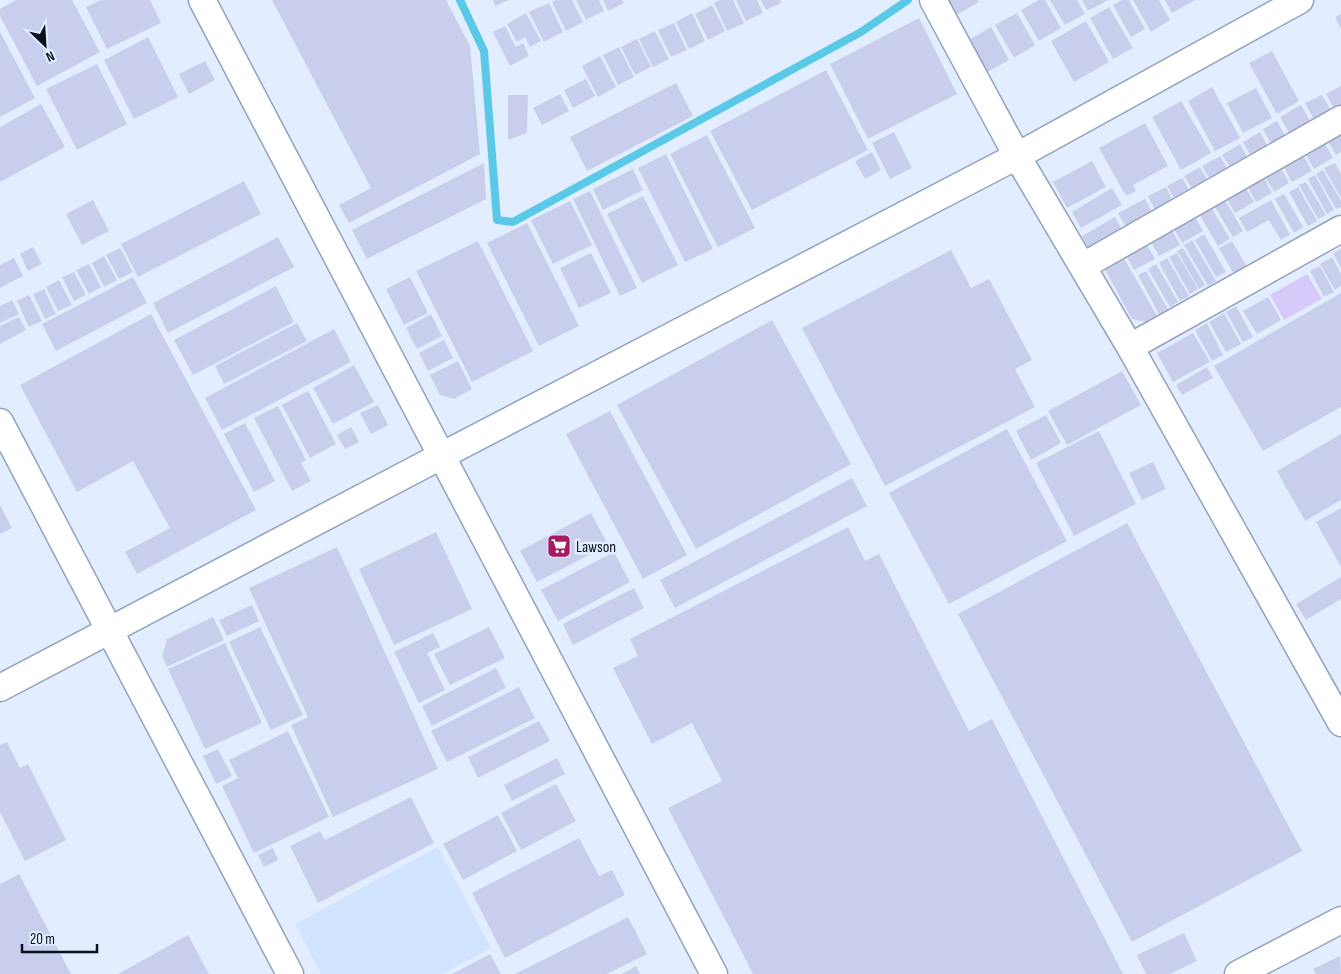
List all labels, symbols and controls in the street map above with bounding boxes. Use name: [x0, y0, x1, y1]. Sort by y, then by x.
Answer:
north arrow: [20, 20, 70, 70]
text: N: [43, 47, 57, 66]
supermarket icon: Lawson: [546, 533, 572, 559]
place label: Lawson: [576, 538, 616, 557]
scale bar: [22, 922, 98, 954]
text: 20 m: [30, 930, 55, 949]

